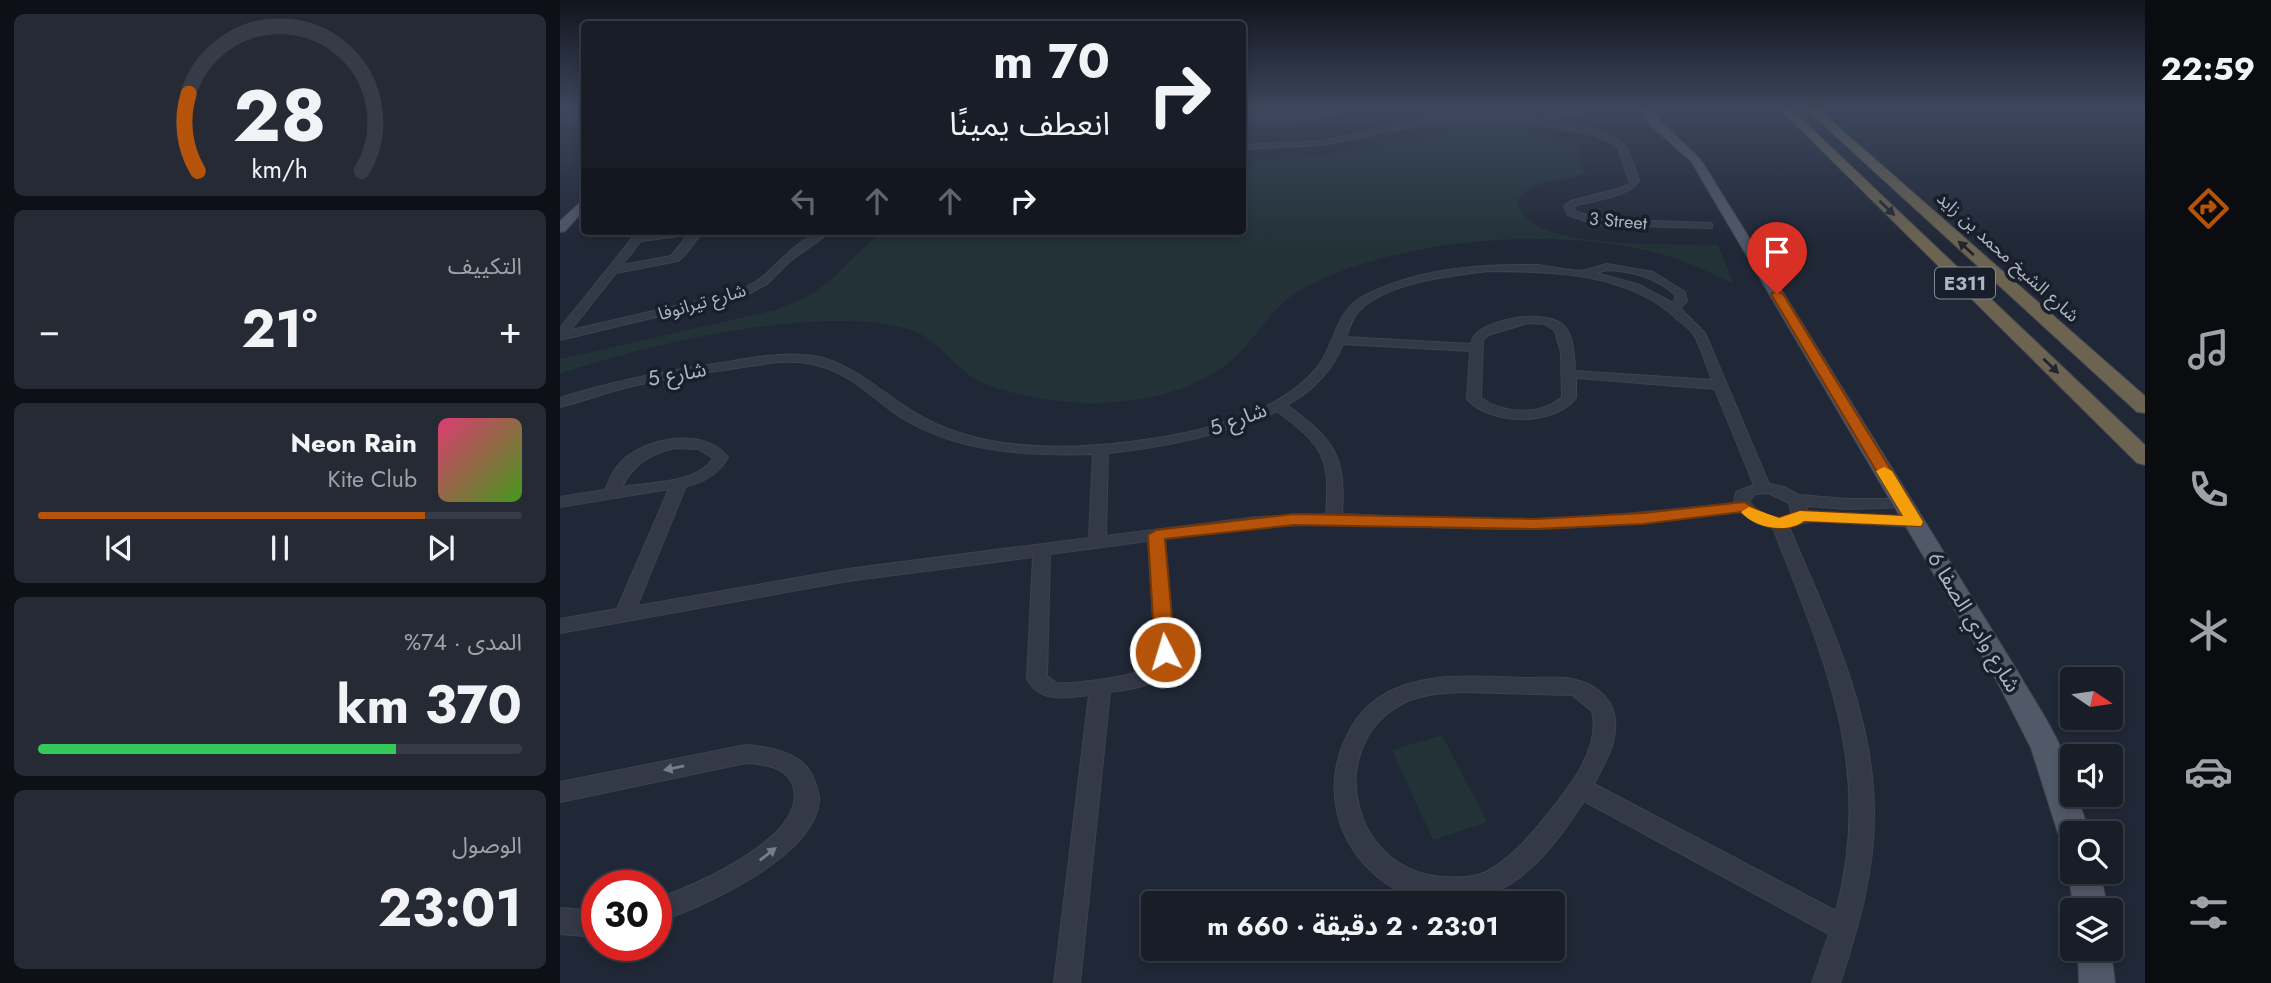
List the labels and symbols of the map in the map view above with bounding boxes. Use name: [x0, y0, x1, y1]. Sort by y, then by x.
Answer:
street label: شارع الشيخ محمد بن زايد: [1930, 186, 2085, 329]
one-way arrow: [1878, 199, 1895, 215]
street label: 3 Street: [1588, 206, 1649, 237]
pin: [1747, 222, 1807, 294]
one-way arrow: [1958, 240, 1975, 256]
road number: E311: [1935, 268, 1995, 298]
street label: شارع تيرانوفا: [655, 277, 749, 328]
street label: شارع 5: [645, 354, 709, 394]
one-way arrow: [2042, 357, 2059, 373]
street label: شارع 5: [1205, 395, 1271, 443]
street label: شارع وادي الصفا 6: [1919, 546, 2028, 698]
position arrow: [1128, 615, 1202, 689]
north arrow: [2060, 667, 2123, 730]
one-way arrow: [663, 762, 685, 773]
one-way arrow: [759, 846, 777, 861]
speed limit sign: 30: [581, 870, 672, 961]

